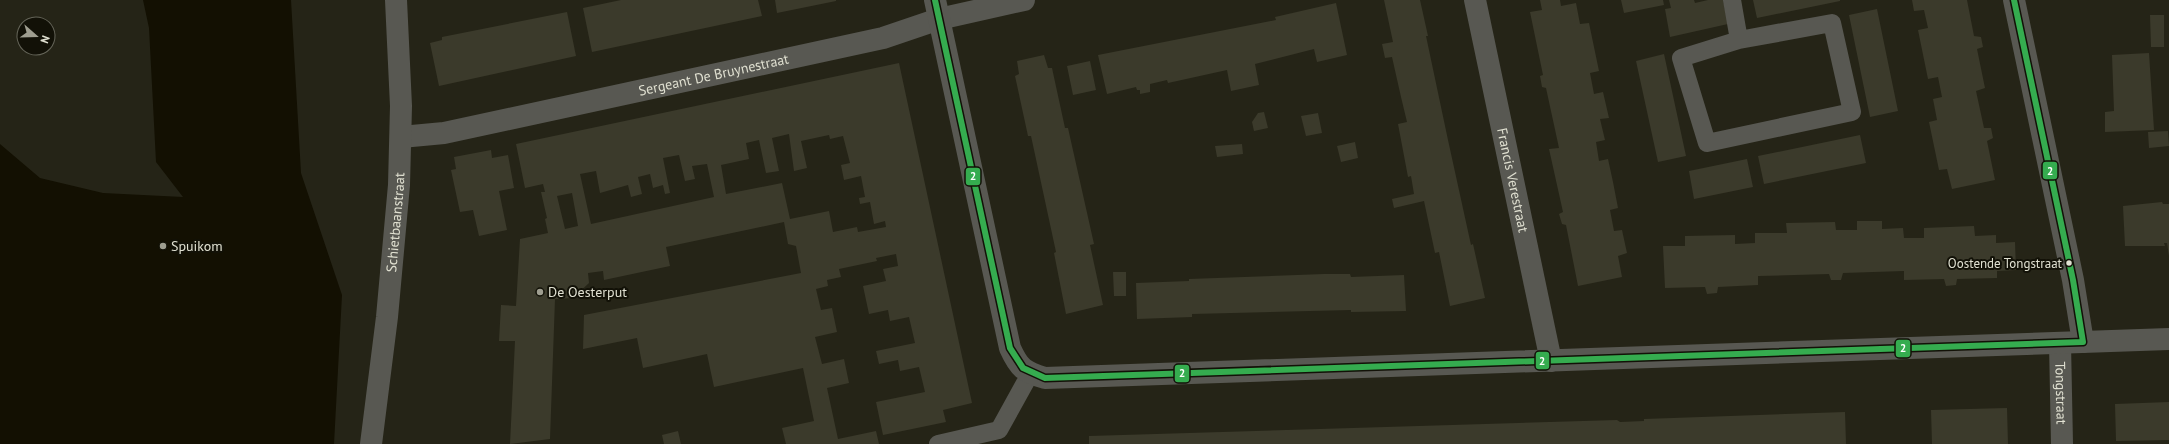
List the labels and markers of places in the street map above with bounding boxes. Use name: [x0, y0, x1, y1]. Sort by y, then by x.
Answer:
place label: Spuikom: [171, 237, 223, 255]
marker: Spuikom: [158, 241, 168, 251]
place label: Oostende Tongstraat: [1948, 255, 2063, 272]
marker: Oostende Tongstraat: [2064, 258, 2074, 268]
place label: De Oesterput: [548, 283, 627, 301]
marker: De Oesterput: [535, 287, 545, 297]

